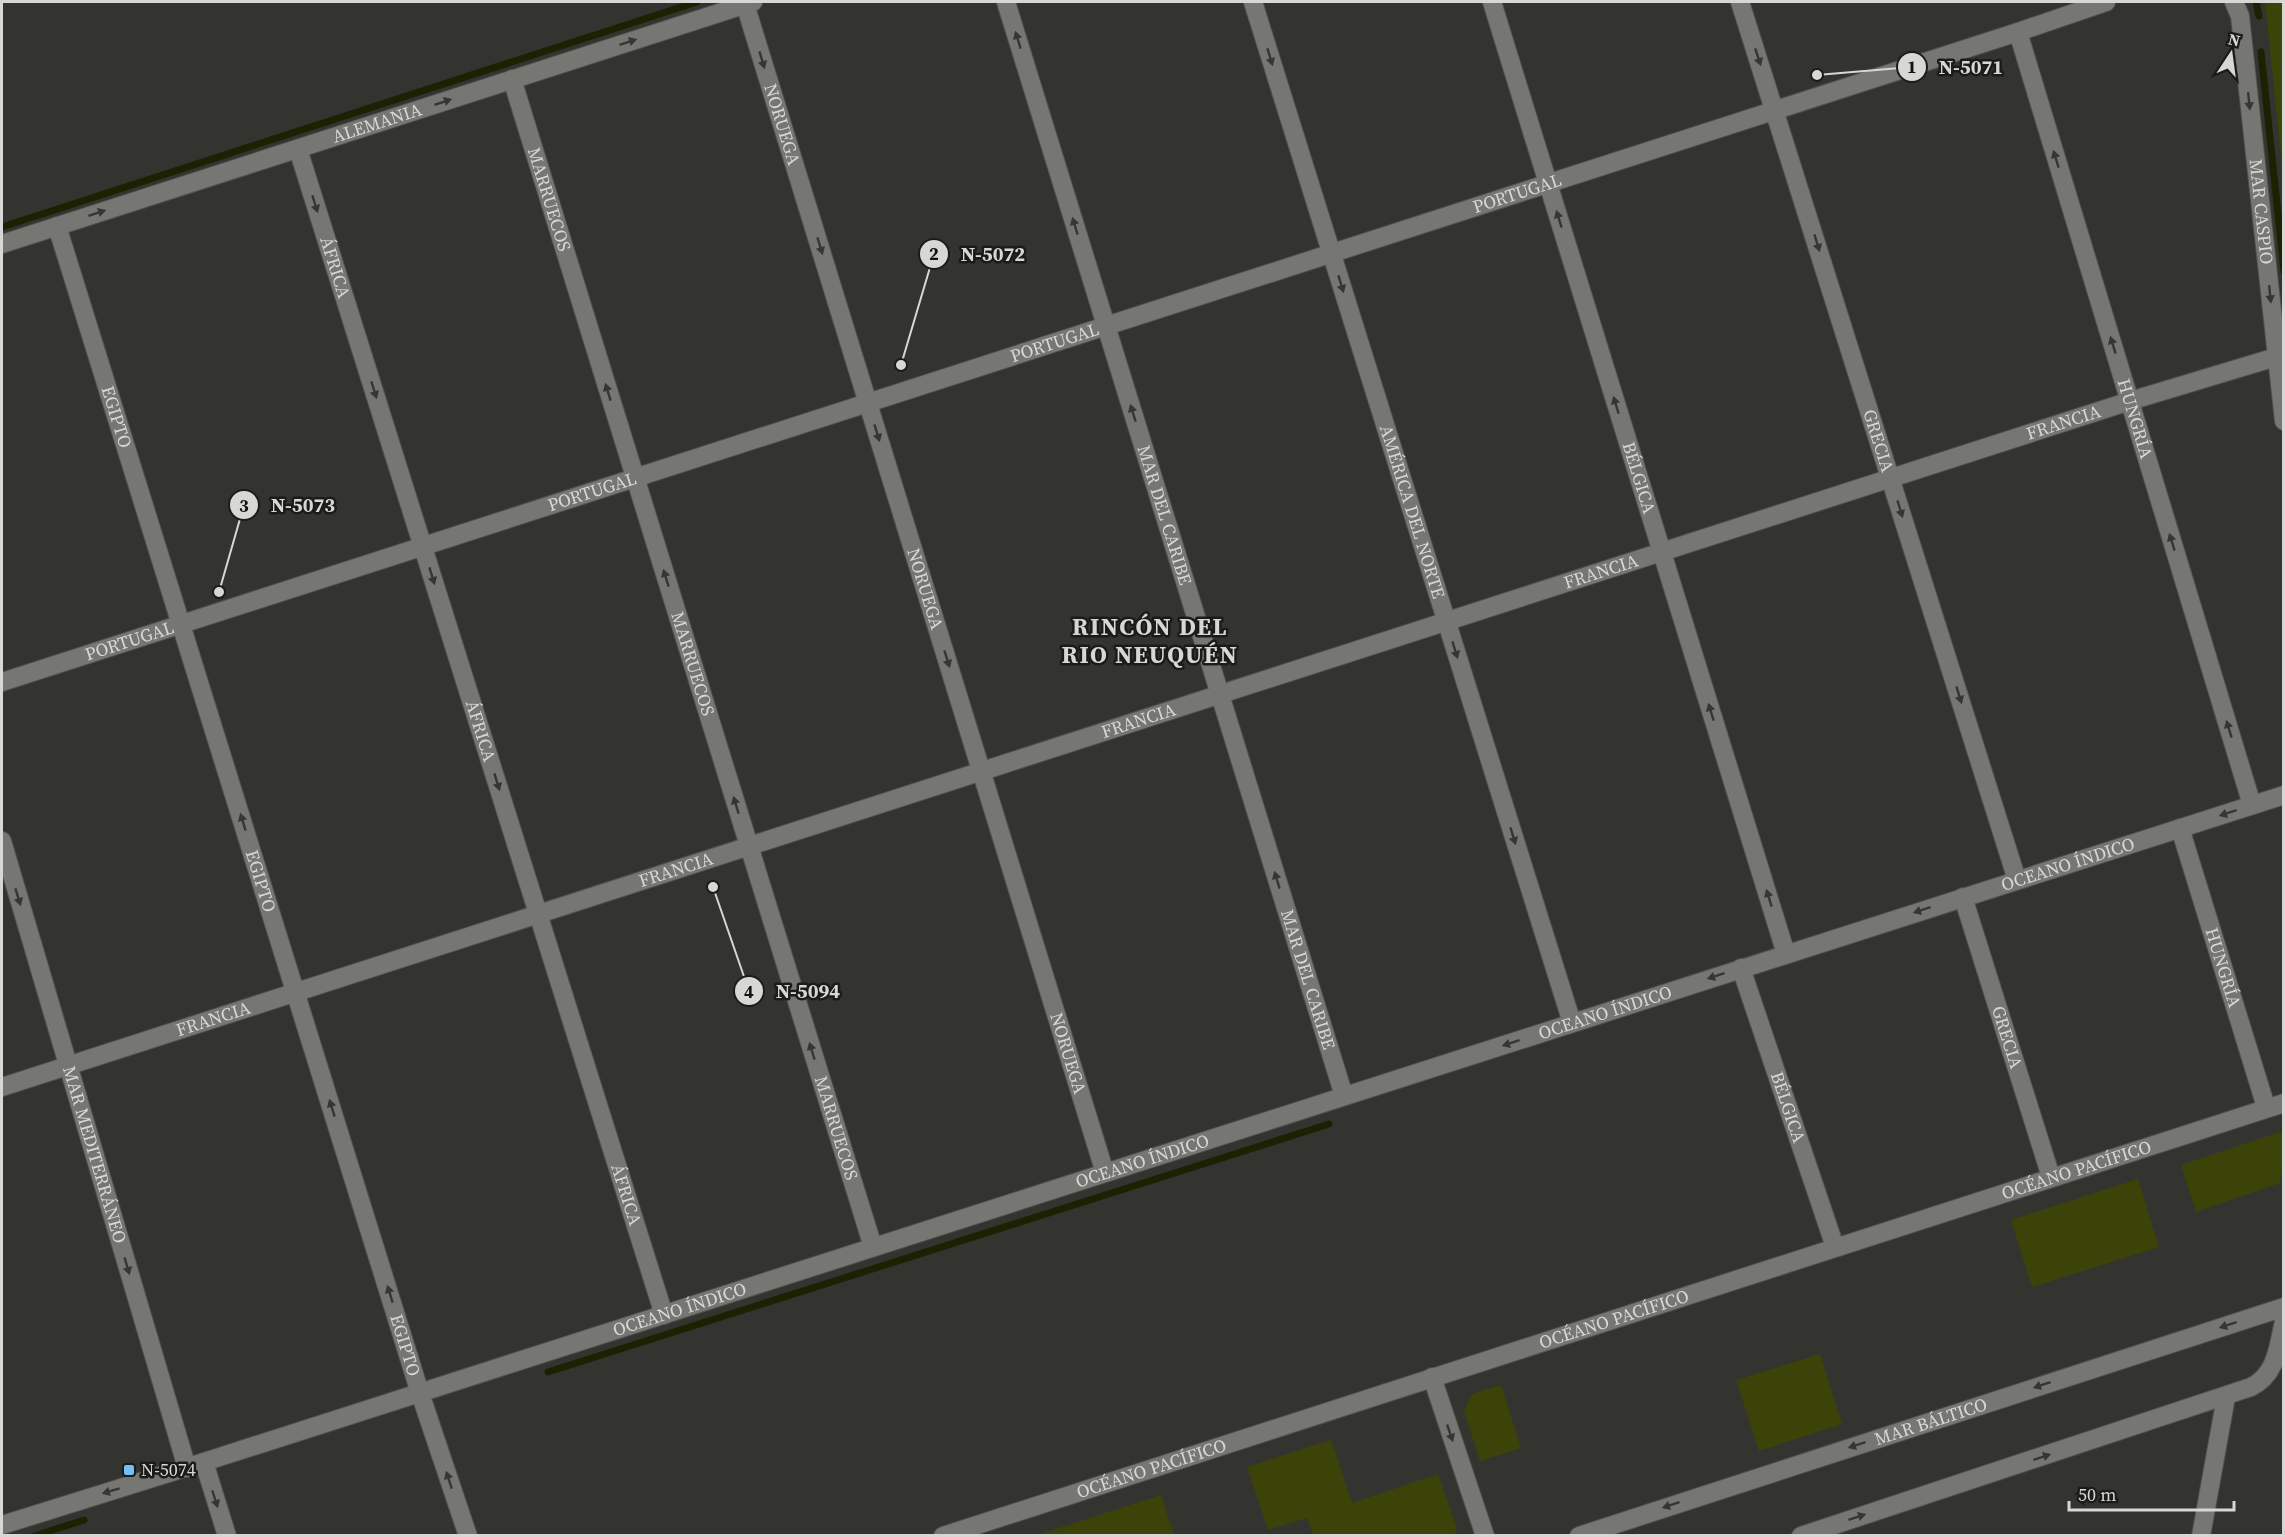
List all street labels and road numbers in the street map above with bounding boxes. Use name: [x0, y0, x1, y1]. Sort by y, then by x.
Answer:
street label: NORUEGA: [758, 80, 807, 168]
street label: ALEMANIA: [329, 97, 425, 149]
street label: MARRUECOS: [522, 144, 578, 254]
street label: MAR CASPIO: [2244, 158, 2280, 265]
street label: PORTUGAL: [1469, 167, 1565, 219]
street label: ÁFRICA: [314, 233, 357, 301]
street label: PORTUGAL: [1007, 316, 1102, 368]
street label: HUNGRÍA: [2112, 375, 2159, 462]
street label: EGIPTO: [95, 383, 138, 451]
street label: FRANCIA: [2023, 398, 2104, 446]
street label: GRECIA: [1857, 406, 1901, 475]
street label: AMÉRICA DEL NORTE: [1374, 422, 1452, 602]
street label: BÉLGICA: [1617, 439, 1662, 517]
street label: MAR DEL CARIBE: [1132, 442, 1198, 588]
street label: PORTUGAL: [544, 465, 640, 517]
street label: NORUEGA: [901, 545, 950, 633]
street label: FRANCIA: [1560, 547, 1641, 595]
street label: MARRUECOS: [665, 608, 721, 719]
street label: PORTUGAL: [82, 614, 177, 666]
street label: FRANCIA: [1098, 696, 1179, 744]
street label: ÁFRICA: [460, 697, 503, 765]
street label: OCEANO ÍNDICO: [1998, 831, 2138, 897]
street label: FRANCIA: [635, 846, 716, 893]
street label: EGIPTO: [240, 847, 283, 915]
street label: MAR DEL CARIBE: [1275, 906, 1342, 1053]
street label: HUNGRÍA: [2199, 924, 2248, 1010]
street label: OCEANO ÍNDICO: [1535, 979, 1675, 1045]
street label: FRANCIA: [173, 995, 254, 1042]
street label: GRECIA: [1986, 1002, 2029, 1072]
street label: NORUEGA: [1044, 1009, 1093, 1097]
street label: MAR MEDITERRÁNEO: [57, 1063, 133, 1246]
street label: BÉLGICA: [1765, 1068, 1812, 1146]
street label: MARRUECOS: [809, 1073, 865, 1183]
street label: OCEANO ÍNDICO: [1072, 1127, 1212, 1194]
street label: OCÉANO PACÍFICO: [1998, 1134, 2154, 1205]
street label: ÁFRICA: [605, 1161, 648, 1229]
street label: OCEANO ÍNDICO: [609, 1276, 749, 1342]
street label: OCÉANO PACÍFICO: [1536, 1283, 1692, 1355]
street label: EGIPTO: [384, 1311, 427, 1379]
street label: MAR BÁLTICO: [1871, 1391, 1990, 1451]
street label: OCÉANO PACÍFICO: [1073, 1432, 1229, 1504]

